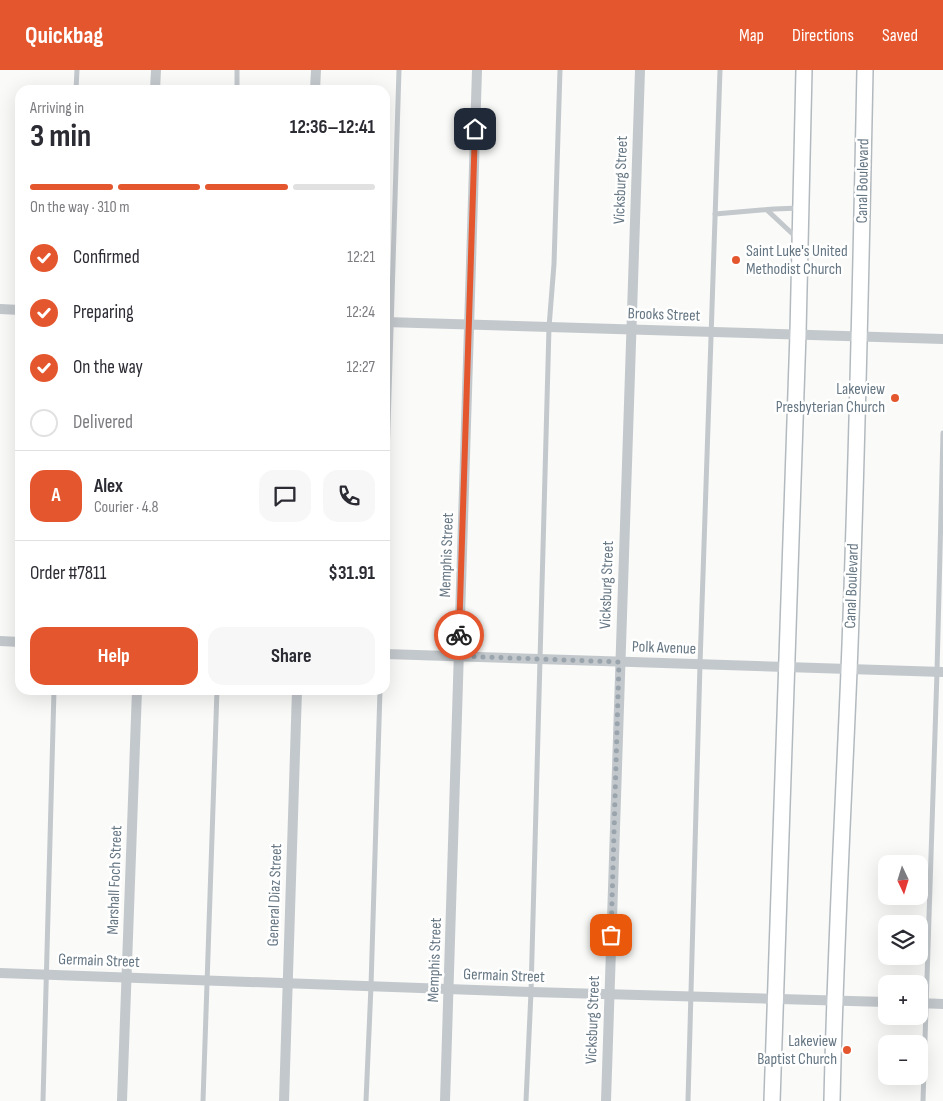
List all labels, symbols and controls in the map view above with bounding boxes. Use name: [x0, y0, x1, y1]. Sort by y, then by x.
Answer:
text: Quickbag: [25, 21, 103, 50]
text: Map: [739, 25, 764, 46]
text: Directions: [792, 25, 854, 46]
text: Saved: [882, 25, 918, 46]
text: Arriving in: [30, 99, 84, 118]
pin: [454, 108, 496, 150]
icon: home: [461, 115, 489, 143]
text: 12:36–12:41: [290, 116, 375, 139]
text: 3 min: [30, 117, 91, 156]
street label: Vicksburg Street: [610, 135, 632, 224]
street label: Canal Boulevard: [853, 138, 873, 224]
text: On the way · 310 m: [30, 198, 129, 217]
place label: Saint Luke's United Methodist Church: [746, 242, 848, 279]
icon: check: [30, 244, 58, 272]
text: Confirmed: [73, 246, 140, 269]
text: 12:21: [347, 248, 375, 267]
marker: Saint Luke's United Methodist Church: [730, 254, 742, 266]
icon: check: [30, 299, 58, 327]
text: Preparing: [73, 301, 134, 324]
text: 12:24: [346, 303, 375, 322]
street label: Brooks Street: [627, 304, 701, 326]
icon: check: [30, 354, 58, 382]
text: On the way: [73, 356, 143, 379]
text: 12:27: [347, 358, 375, 377]
place label: Lakeview Presbyterian Church: [776, 380, 885, 417]
marker: Lakeview Presbyterian Church: [889, 392, 901, 404]
text: Delivered: [73, 411, 133, 434]
button: chat: [259, 470, 311, 522]
button: phone: [323, 470, 375, 522]
text: Alex: [94, 475, 123, 498]
text: A: [51, 484, 61, 507]
text: Courier · 4.8: [94, 498, 158, 517]
street label: Memphis Street: [436, 512, 458, 598]
street label: Vicksburg Street: [596, 540, 618, 629]
street label: Canal Boulevard: [841, 543, 863, 629]
text: Order #7811: [30, 562, 106, 585]
text: $31.91: [328, 562, 375, 585]
courier: [434, 610, 484, 660]
icon: bike: [445, 621, 473, 649]
button: Help: [30, 627, 198, 685]
button: Share: [208, 627, 375, 685]
street label: Polk Avenue: [632, 637, 696, 659]
street label: Marshall Foch Street: [104, 825, 126, 935]
street label: General Diaz Street: [264, 843, 286, 947]
north arrow: [878, 855, 928, 905]
map controls: [878, 855, 928, 1085]
pin: [590, 914, 632, 956]
button: layers: [878, 915, 928, 965]
street label: Memphis Street: [424, 917, 446, 1003]
icon: bag: [597, 921, 625, 949]
street label: Germain Street: [58, 950, 140, 972]
street label: Germain Street: [463, 965, 545, 987]
street label: Vicksburg Street: [582, 975, 604, 1064]
button: +: [878, 975, 928, 1025]
place label: Lakeview Baptist Church: [757, 1032, 837, 1069]
button: −: [878, 1035, 928, 1085]
marker: Lakeview Baptist Church: [841, 1044, 853, 1056]

